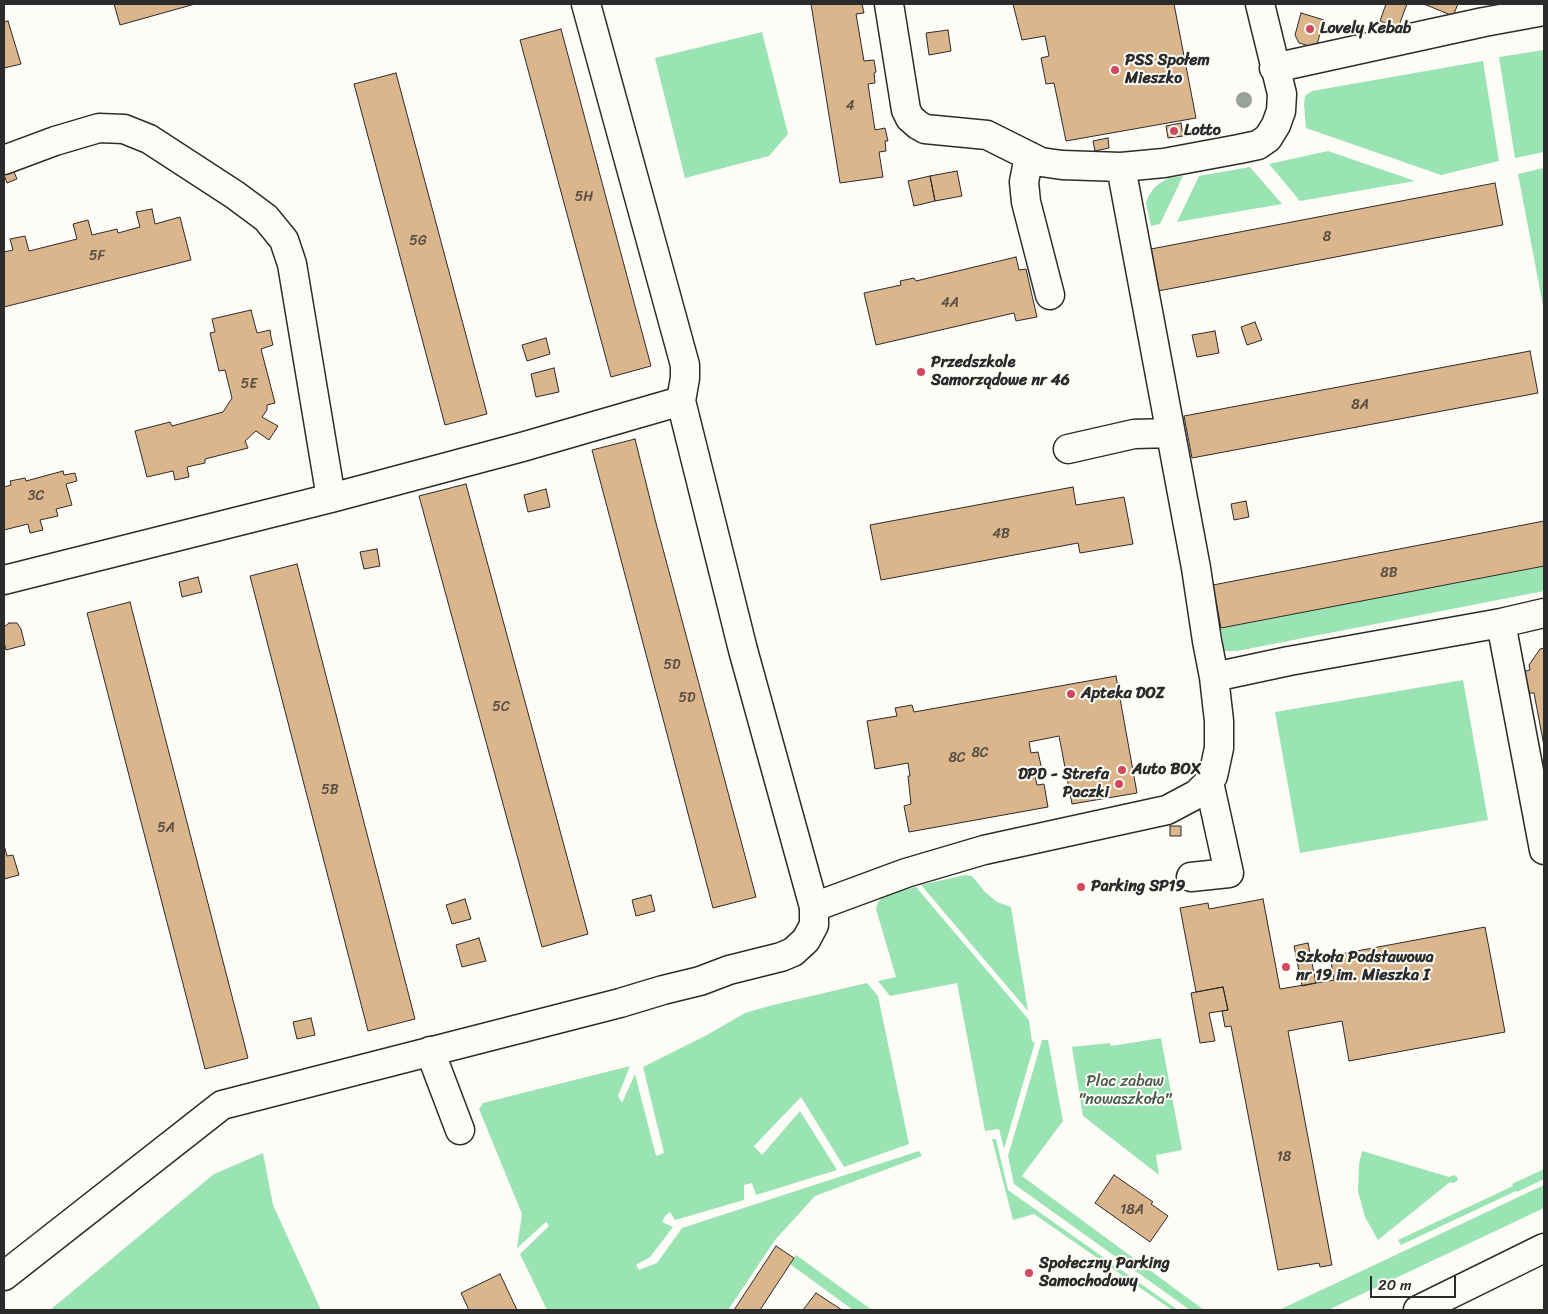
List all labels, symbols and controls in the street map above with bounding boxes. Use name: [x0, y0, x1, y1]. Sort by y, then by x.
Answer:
place label: Lovely Kebab: [1320, 19, 1411, 39]
marker: Lovely Kebab: [1304, 23, 1316, 35]
place label: PSS Społem Mieszko: [1125, 51, 1210, 89]
marker: PSS Społem Mieszko: [1109, 64, 1121, 76]
house number: 4: [846, 98, 854, 114]
place label: Lotto: [1184, 121, 1221, 141]
marker: Lotto: [1168, 125, 1180, 137]
house number: 5H: [575, 189, 593, 205]
house number: 8: [1323, 229, 1331, 245]
house number: 5G: [409, 233, 427, 249]
house number: 5F: [89, 248, 105, 264]
house number: 4A: [941, 295, 959, 311]
place label: Przedszkole Samorządowe nr 46: [931, 353, 1070, 391]
marker: Przedszkole Samorządowe nr 46: [915, 366, 927, 378]
house number: 5E: [241, 376, 257, 392]
house number: 8A: [1351, 397, 1369, 413]
house number: 3C: [28, 488, 44, 504]
house number: 4B: [992, 526, 1010, 542]
house number: 8B: [1380, 565, 1398, 581]
house number: 5D: [664, 657, 680, 673]
place label: Apteka DOZ: [1081, 684, 1165, 704]
marker: Apteka DOZ: [1065, 688, 1077, 700]
house number: 5D: [679, 690, 695, 706]
house number: 5C: [492, 699, 510, 715]
house number: 8C: [971, 745, 989, 761]
house number: 8C: [948, 750, 966, 766]
place label: Auto BOX: [1132, 760, 1201, 780]
marker: Auto BOX: [1116, 764, 1128, 776]
place label: DPD - Strefa Paczki: [1018, 765, 1109, 803]
marker: DPD - Strefa Paczki: [1113, 778, 1125, 790]
house number: 5B: [321, 782, 339, 798]
house number: 5A: [157, 820, 175, 836]
place label: Parking SP19: [1091, 877, 1185, 897]
marker: Parking SP19: [1075, 881, 1087, 893]
place label: Szkoła Podstawowa nr 19 im. Mieszka I: [1296, 948, 1434, 986]
marker: Szkoła Podstawowa nr 19 im. Mieszka I: [1280, 961, 1292, 973]
park label: Plac zabaw "nowaszkoła": [1079, 1072, 1171, 1110]
house number: 18: [1277, 1149, 1291, 1165]
house number: 18A: [1120, 1202, 1144, 1218]
place label: Społeczny Parking Samochodowy: [1039, 1254, 1170, 1292]
scale bar: [1373, 1266, 1459, 1298]
marker: Społeczny Parking Samochodowy: [1023, 1267, 1035, 1279]
text: 20 m: [1378, 1272, 1412, 1298]

